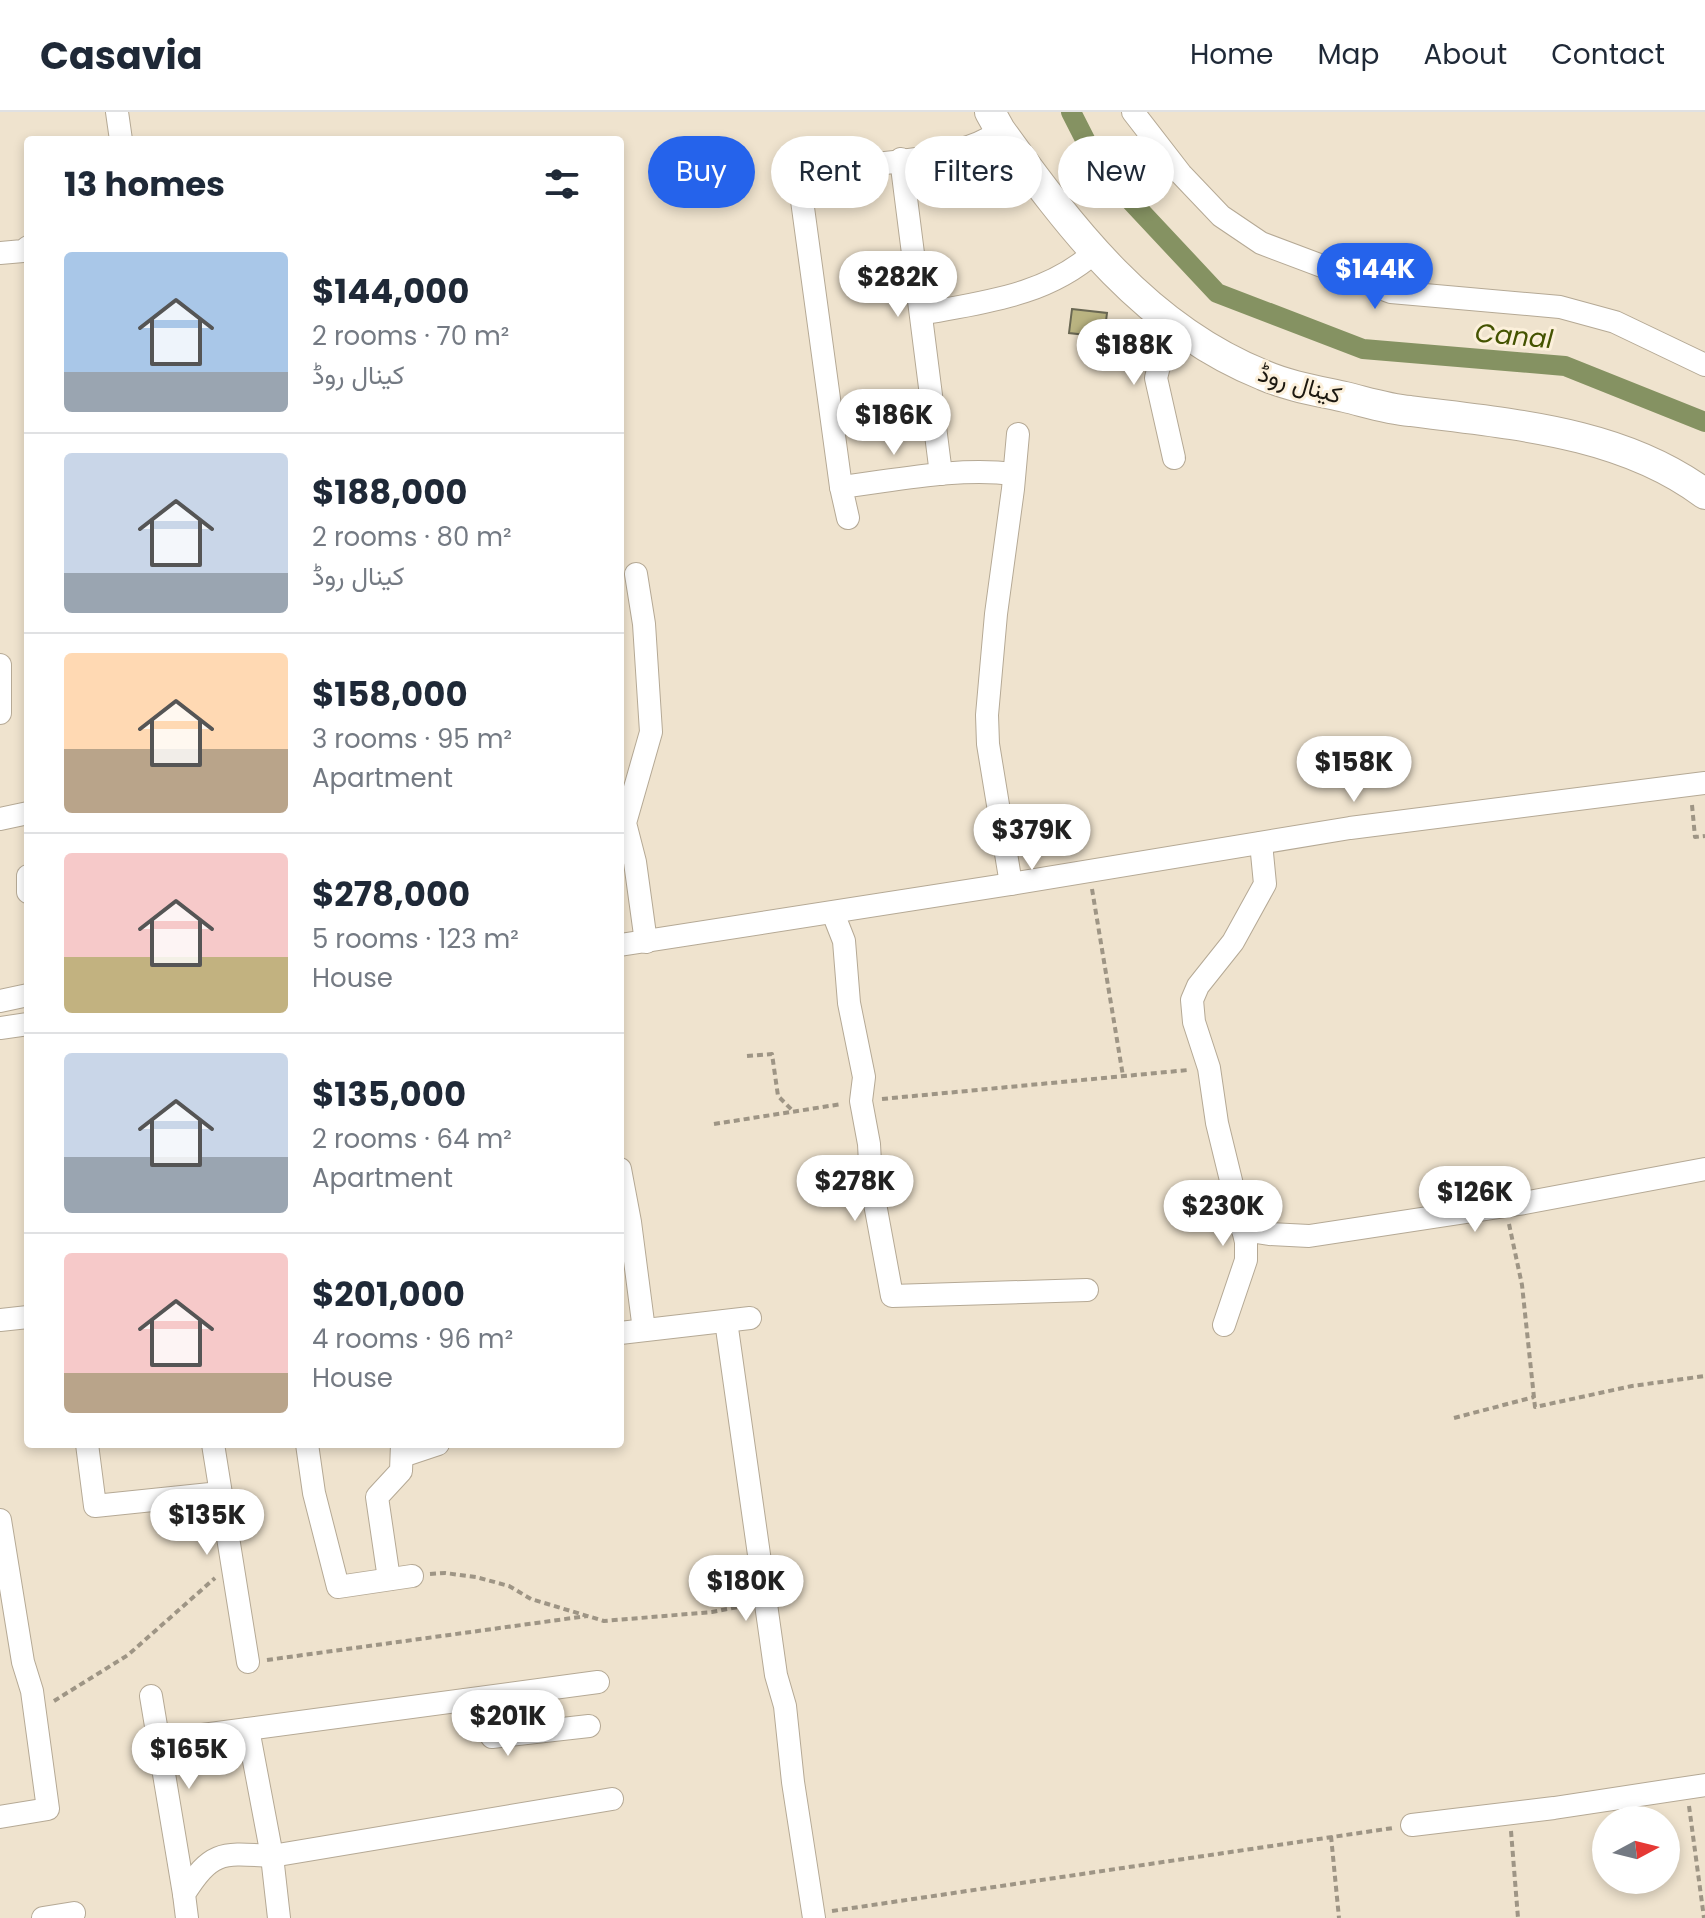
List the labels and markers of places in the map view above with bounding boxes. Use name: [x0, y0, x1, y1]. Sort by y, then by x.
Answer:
pin: $144K: [1319, 243, 1431, 311]
pin: $282K: [842, 251, 954, 319]
pin: $188K: [1078, 319, 1190, 387]
pin: $186K: [838, 389, 950, 457]
pin: $158K: [1298, 736, 1410, 804]
pin: $379K: [976, 804, 1088, 872]
pin: $278K: [799, 1155, 911, 1223]
pin: $126K: [1419, 1166, 1531, 1234]
pin: $230K: [1167, 1180, 1279, 1248]
pin: $135K: [151, 1489, 263, 1557]
pin: $180K: [690, 1555, 802, 1623]
pin: $201K: [452, 1690, 564, 1758]
pin: $165K: [133, 1723, 245, 1791]

